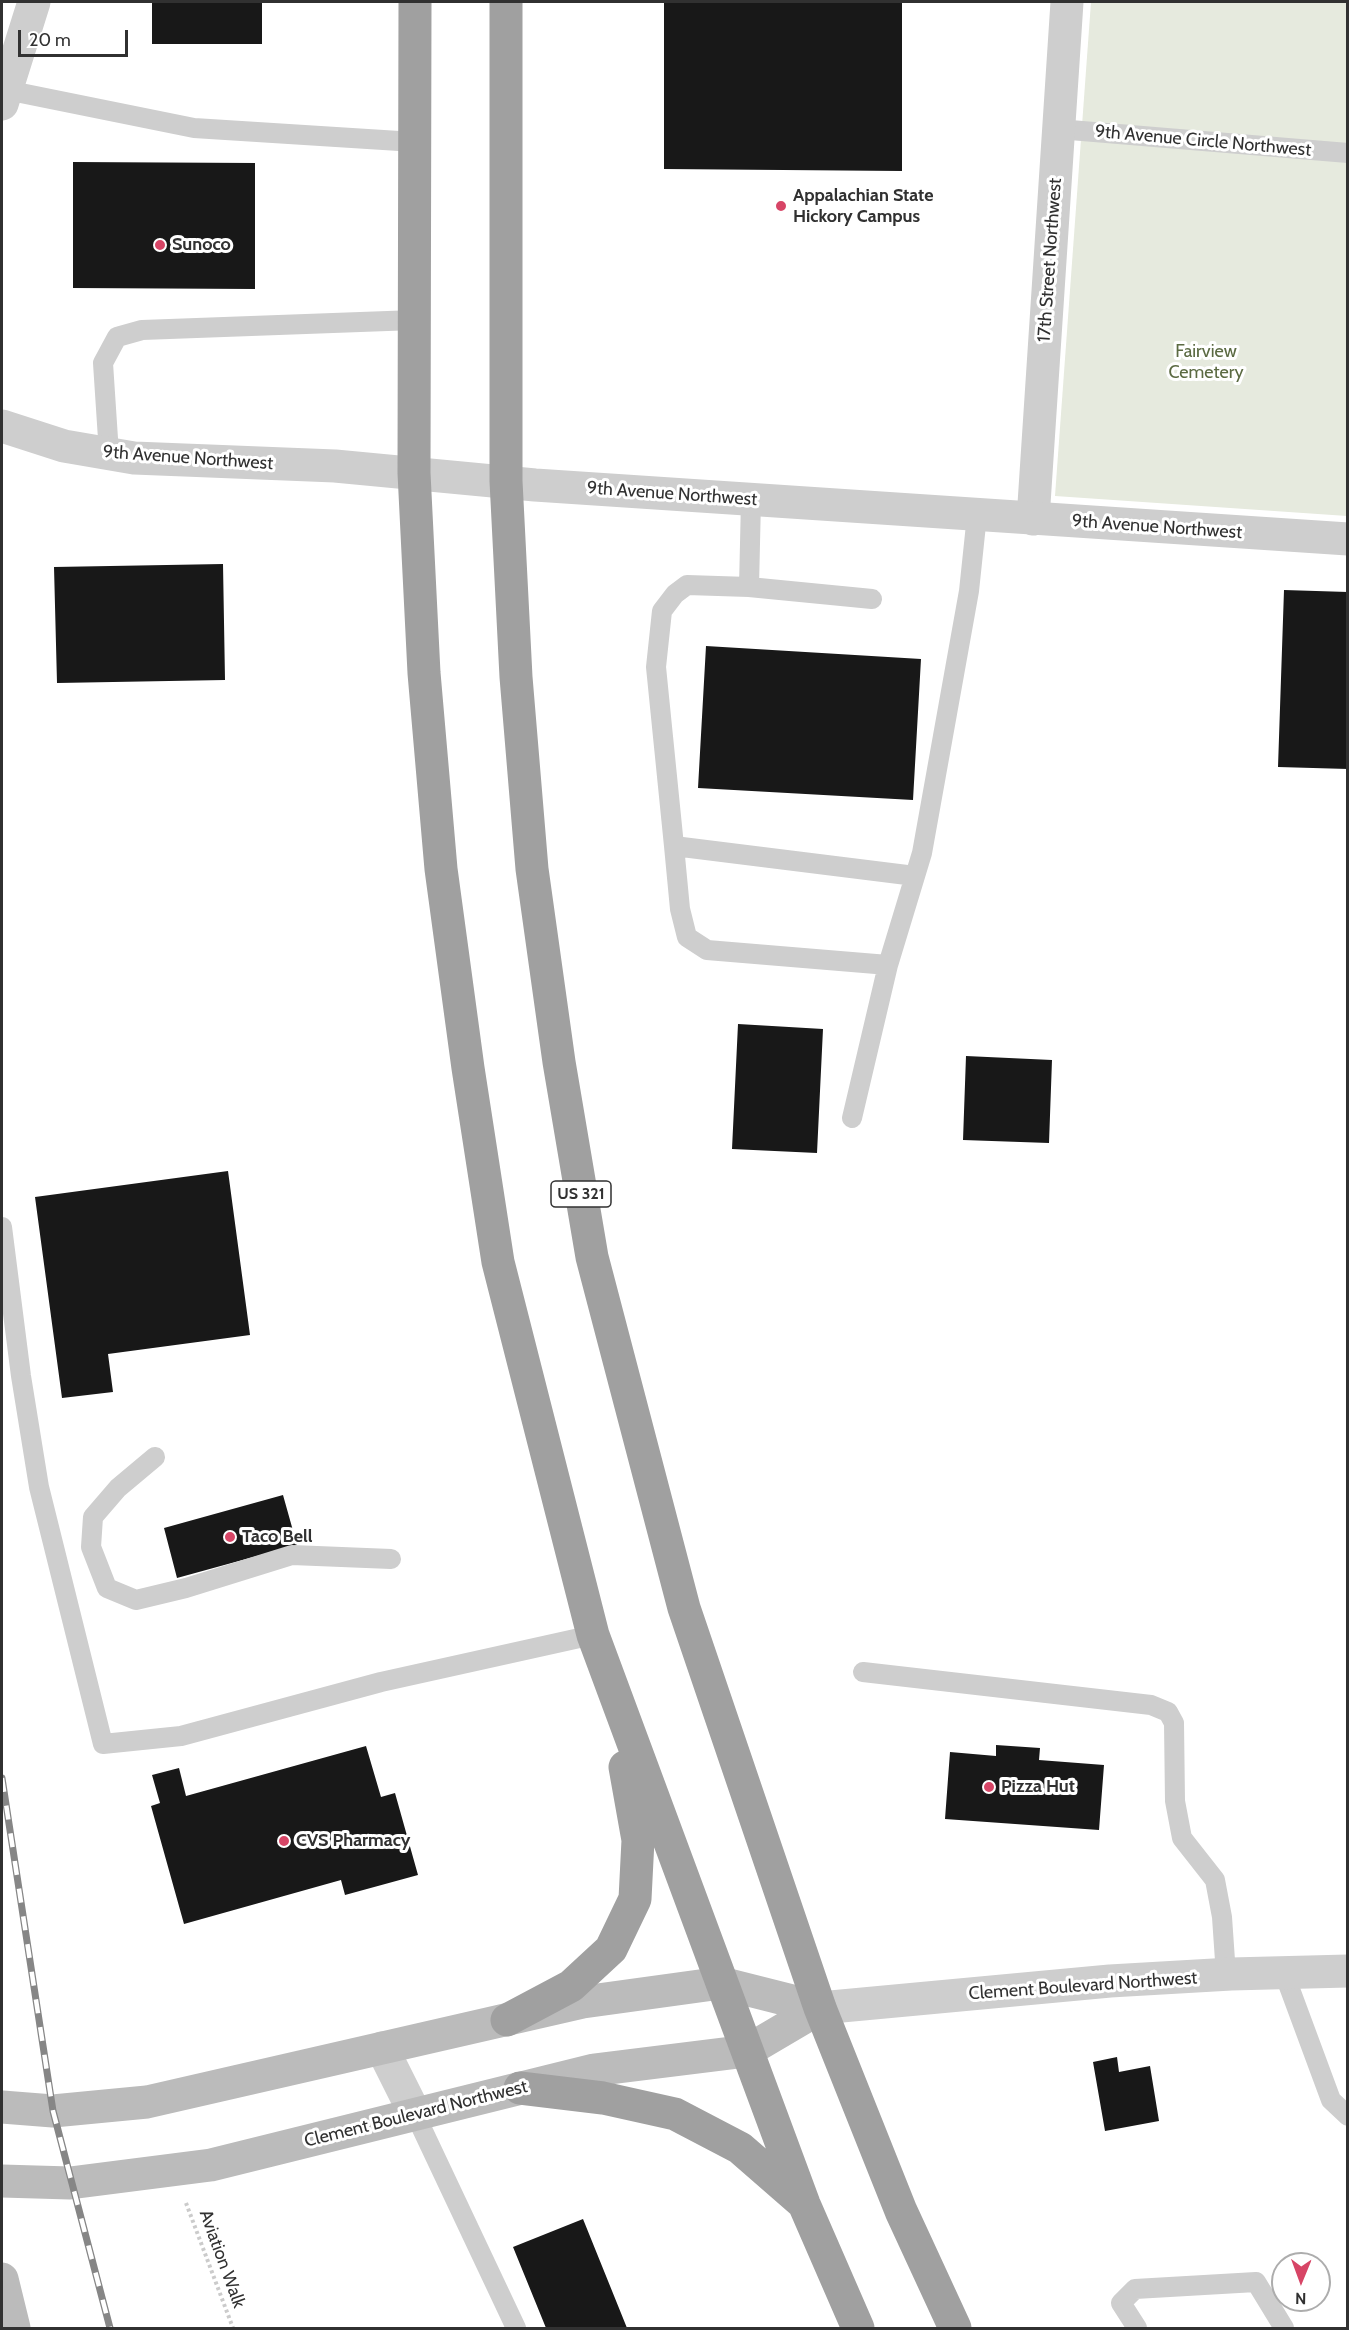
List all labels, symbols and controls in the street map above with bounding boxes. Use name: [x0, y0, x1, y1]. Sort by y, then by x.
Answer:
scale bar: [21, 18, 130, 56]
text: 20 m: [29, 29, 71, 51]
street label: 9th Avenue Circle Northwest: [1094, 121, 1312, 161]
street label: 17th Street Northwest: [1033, 177, 1067, 343]
place label: Appalachian State Hickory Campus: [793, 185, 934, 228]
marker: Appalachian State Hickory Campus: [774, 199, 788, 213]
place label: Sunoco: [172, 234, 231, 256]
marker: Sunoco: [153, 238, 167, 252]
park label: Fairview Cemetery: [1168, 341, 1244, 384]
street label: 9th Avenue Northwest: [102, 441, 274, 475]
street label: 9th Avenue Northwest: [586, 477, 758, 511]
street label: 9th Avenue Northwest: [1071, 510, 1243, 544]
road number: US 321: [551, 1181, 611, 1207]
place label: Taco Bell: [242, 1526, 312, 1548]
marker: Taco Bell: [223, 1530, 237, 1544]
place label: Pizza Hut: [1001, 1776, 1075, 1798]
marker: Pizza Hut: [982, 1780, 996, 1794]
place label: CVS Pharmacy: [296, 1830, 410, 1852]
marker: CVS Pharmacy: [277, 1834, 291, 1848]
street label: Clement Boulevard Northwest: [968, 1967, 1198, 2005]
street label: Clement Boulevard Northwest: [302, 2076, 530, 2152]
street label: Aviation Walk: [194, 2207, 250, 2311]
north arrow: [1271, 2252, 1331, 2312]
text: N: [1295, 2289, 1307, 2308]

